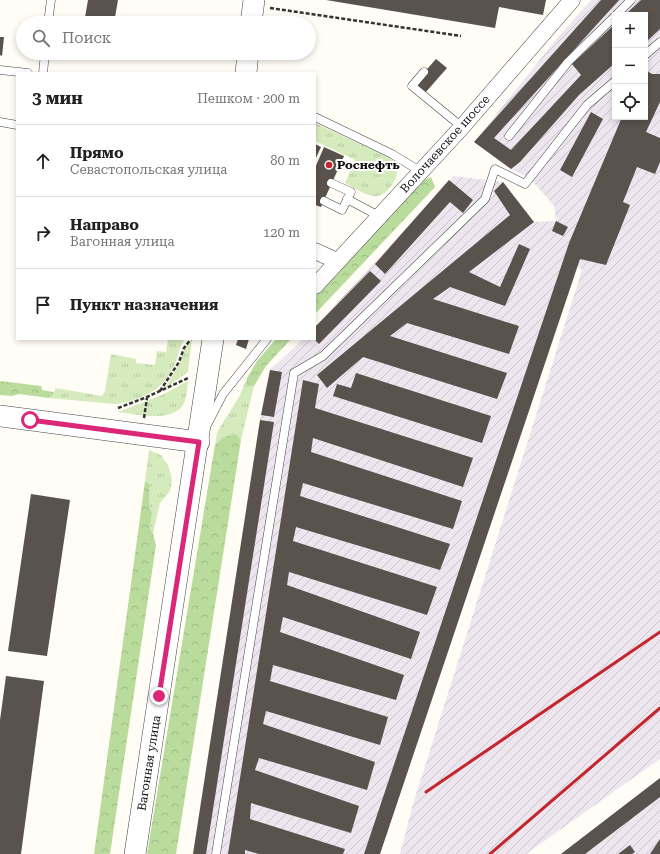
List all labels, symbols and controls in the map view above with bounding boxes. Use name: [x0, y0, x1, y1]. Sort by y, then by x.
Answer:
map controls: [612, 12, 648, 120]
button: +: [612, 12, 648, 48]
search box: [16, 16, 316, 60]
icon: search: [30, 27, 52, 49]
text: Поиск: [62, 29, 111, 47]
button: −: [612, 48, 648, 84]
button: locate: [612, 84, 648, 120]
text: 3 мин: [32, 88, 83, 108]
text: Пешком · 200 m: [197, 91, 300, 106]
street label: Волочаевское шоссе: [397, 92, 493, 196]
text: Прямо: [70, 144, 124, 162]
icon: ahead: [32, 150, 54, 172]
text: 80 m: [270, 153, 300, 168]
place label: Роснефть: [337, 158, 400, 172]
marker: Роснефть: [324, 160, 334, 170]
text: Севастопольская улица: [70, 162, 227, 177]
text: Направо: [70, 216, 139, 234]
icon: right: [32, 222, 54, 244]
text: 120 m: [263, 225, 300, 240]
text: Вагонная улица: [70, 234, 174, 249]
icon: arrive: [32, 294, 54, 316]
text: Пункт назначения: [70, 296, 218, 314]
route start: [21, 411, 39, 429]
route end: [150, 687, 168, 705]
street label: Вагонная улица: [135, 714, 164, 812]

